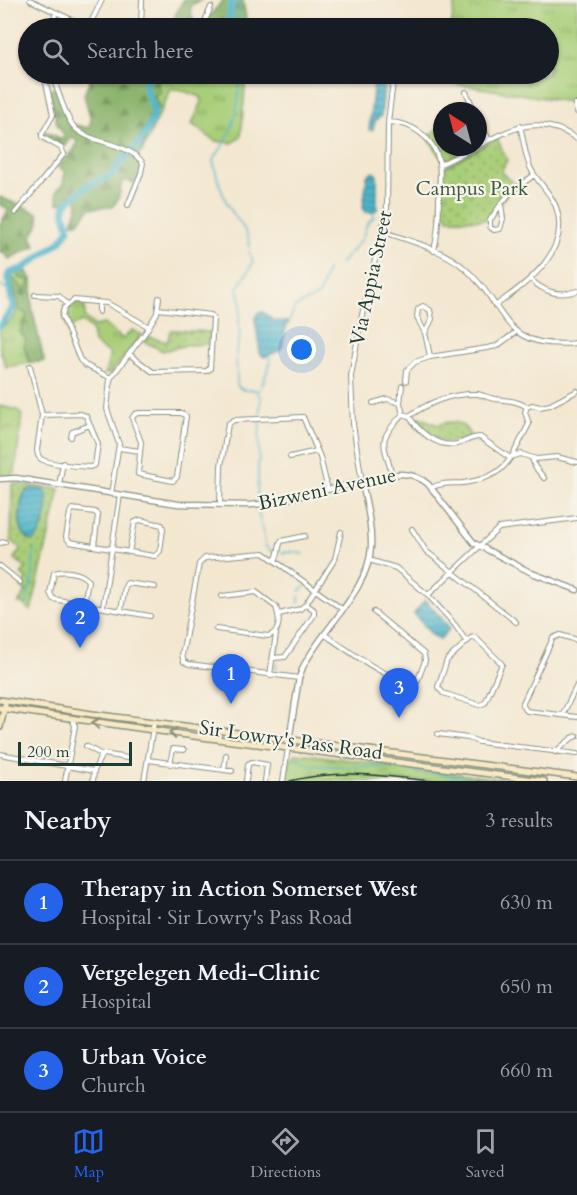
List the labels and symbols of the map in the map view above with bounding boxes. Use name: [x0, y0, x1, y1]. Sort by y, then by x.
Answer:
north arrow: [433, 102, 487, 156]
park label: Campus Park: [416, 175, 529, 202]
street label: Via Appia Street: [343, 207, 399, 348]
your location: [287, 335, 316, 364]
street label: Bizweni Avenue: [255, 461, 399, 517]
pin: 2: [60, 598, 100, 648]
pin: 1: [212, 654, 250, 704]
pin: 3: [380, 668, 418, 718]
street label: Sir Lowry's Pass Road: [198, 714, 385, 766]
one-way arrow: [92, 717, 101, 729]
one-way arrow: [169, 727, 179, 740]
scale bar: [18, 739, 132, 766]

